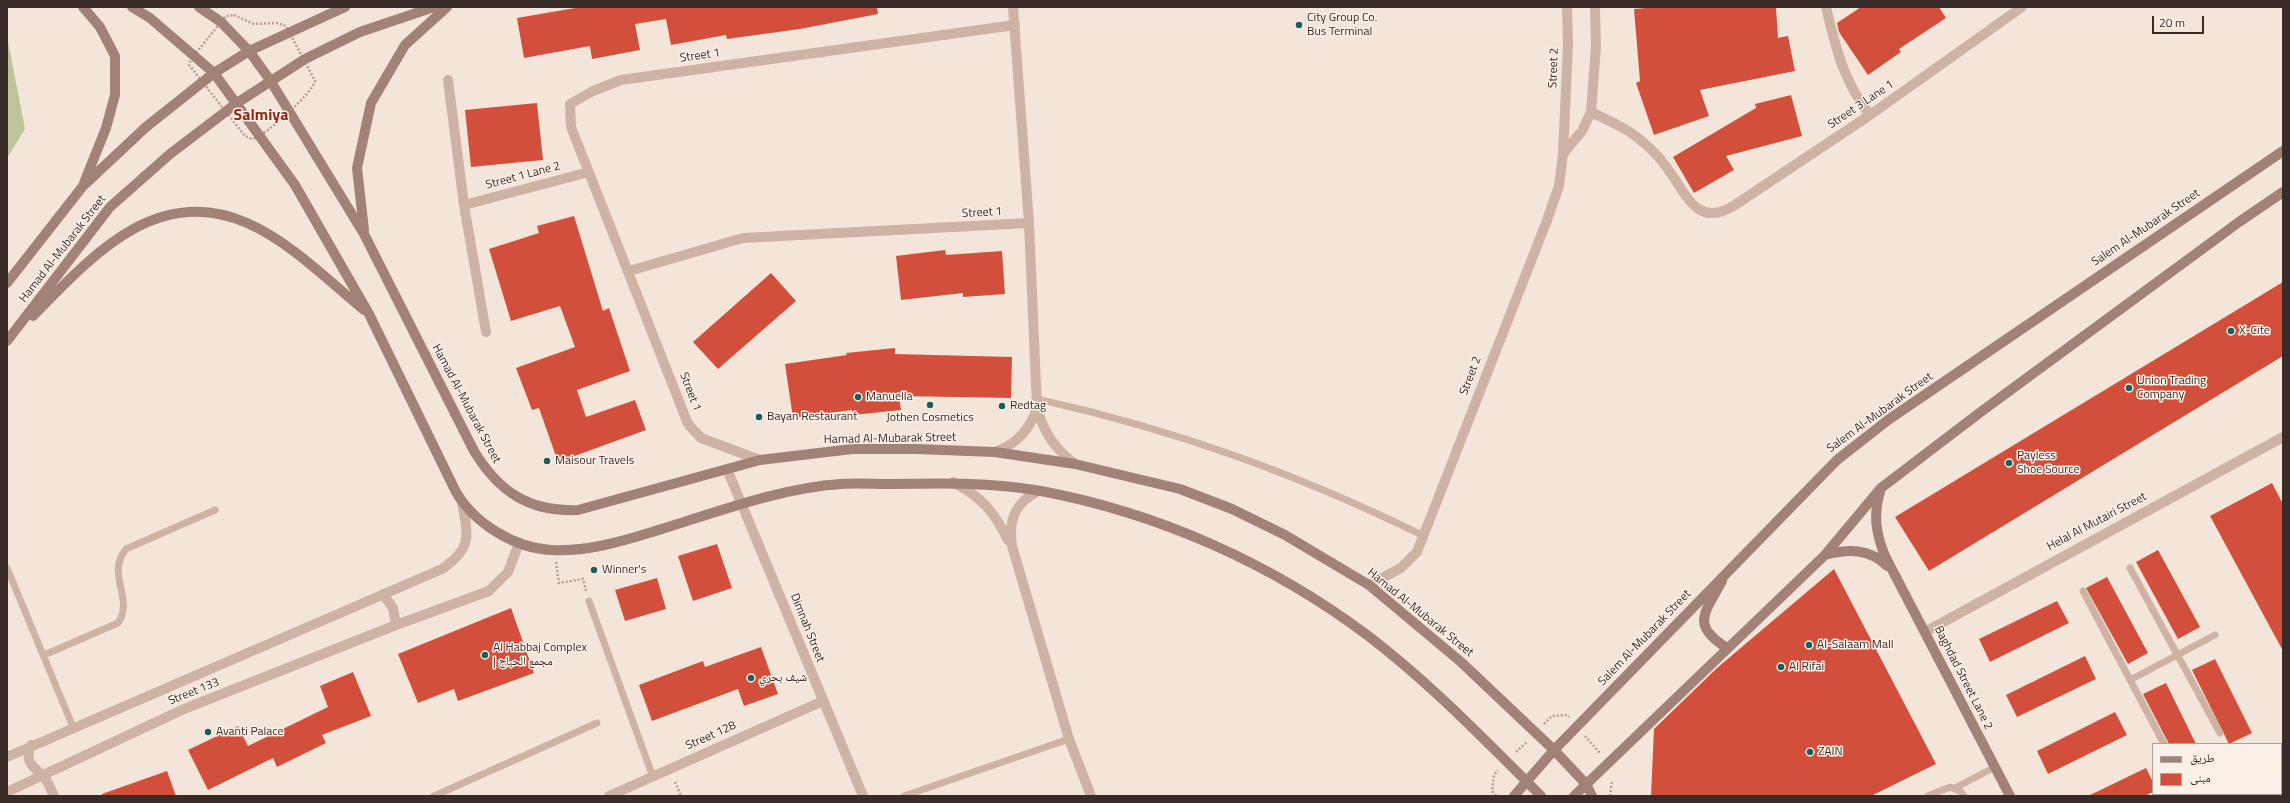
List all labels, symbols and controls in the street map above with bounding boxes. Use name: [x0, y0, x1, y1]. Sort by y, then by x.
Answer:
scale bar: [2154, 8, 2206, 34]
place label: City Group Co. Bus Terminal: [1307, 11, 1377, 39]
text: 20 m: [2159, 13, 2185, 32]
marker: City Group Co. Bus Terminal: [1294, 20, 1304, 30]
street label: Street 1: [679, 46, 721, 66]
street label: Street 2: [1546, 48, 1562, 88]
street label: Street 3 Lane 1: [1825, 78, 1897, 132]
district label: Salmiya: [234, 106, 288, 126]
street label: Street 1 Lane 2: [484, 159, 562, 193]
street label: Salem Al-Mubarak Street: [2089, 186, 2203, 270]
street label: Hamad Al-Mubarak Street: [17, 192, 109, 306]
street label: Street 1: [962, 205, 1002, 221]
place label: X-Cite: [2239, 324, 2270, 338]
marker: X-Cite: [2226, 326, 2236, 336]
street label: Hamad Al-Mubarak Street: [429, 342, 503, 466]
street label: Street 2: [1457, 355, 1485, 397]
street label: Salem Al-Mubarak Street: [1824, 370, 1936, 456]
street label: Street 1: [676, 371, 704, 413]
place label: Union Trading Company: [2137, 374, 2206, 402]
marker: Union Trading Company: [2124, 383, 2134, 393]
place label: Manuella: [866, 390, 913, 404]
marker: Manuella: [853, 392, 863, 402]
place label: Redtag: [1010, 399, 1046, 413]
marker: Jothen Cosmetics: [925, 400, 935, 410]
marker: Redtag: [997, 401, 1007, 411]
place label: Bayan Restaurant: [767, 410, 857, 424]
place label: Jothen Cosmetics: [886, 411, 974, 425]
marker: Bayan Restaurant: [754, 412, 764, 422]
street label: Hamad Al-Mubarak Street: [824, 431, 956, 447]
place label: Payless Shoe Source: [2017, 449, 2079, 477]
place label: Maisour Travels: [555, 454, 634, 468]
marker: Maisour Travels: [542, 456, 552, 466]
marker: Payless Shoe Source: [2004, 458, 2014, 468]
street label: Helal Al Mutairi Street: [2045, 490, 2149, 554]
place label: Winner's: [602, 563, 646, 577]
marker: Winner's: [589, 565, 599, 575]
street label: Hamad Al-Mubarak Street: [1364, 566, 1476, 660]
street label: Salem Al-Mubarak Street: [1596, 587, 1694, 689]
street label: Dimnah Street: [787, 592, 827, 664]
street label: Baghdad Street Lane 2: [1931, 624, 1995, 732]
place label: Al-Salaam Mall: [1817, 638, 1893, 652]
marker: Al-Salaam Mall: [1804, 640, 1814, 650]
place label: Al Habbaj Complex | مجمع الحباج: [493, 641, 587, 669]
marker: Al Habbaj Complex | مجمع الحباج: [480, 650, 490, 660]
place label: Al Rifai: [1789, 660, 1824, 674]
marker: Al Rifai: [1776, 662, 1786, 672]
place label: شيف بحري: [759, 671, 807, 685]
marker: شيف بحري: [746, 673, 756, 683]
street label: Street 133: [166, 675, 222, 709]
street label: Street 128: [684, 718, 738, 754]
place label: Avanti Palace: [216, 725, 284, 739]
marker: Avanti Palace: [203, 727, 213, 737]
legend: [2152, 743, 2282, 795]
place label: ZAIN: [1818, 745, 1843, 759]
marker: ZAIN: [1805, 747, 1815, 757]
text: طريق: [2190, 748, 2215, 767]
text: مبنى: [2190, 768, 2211, 787]

